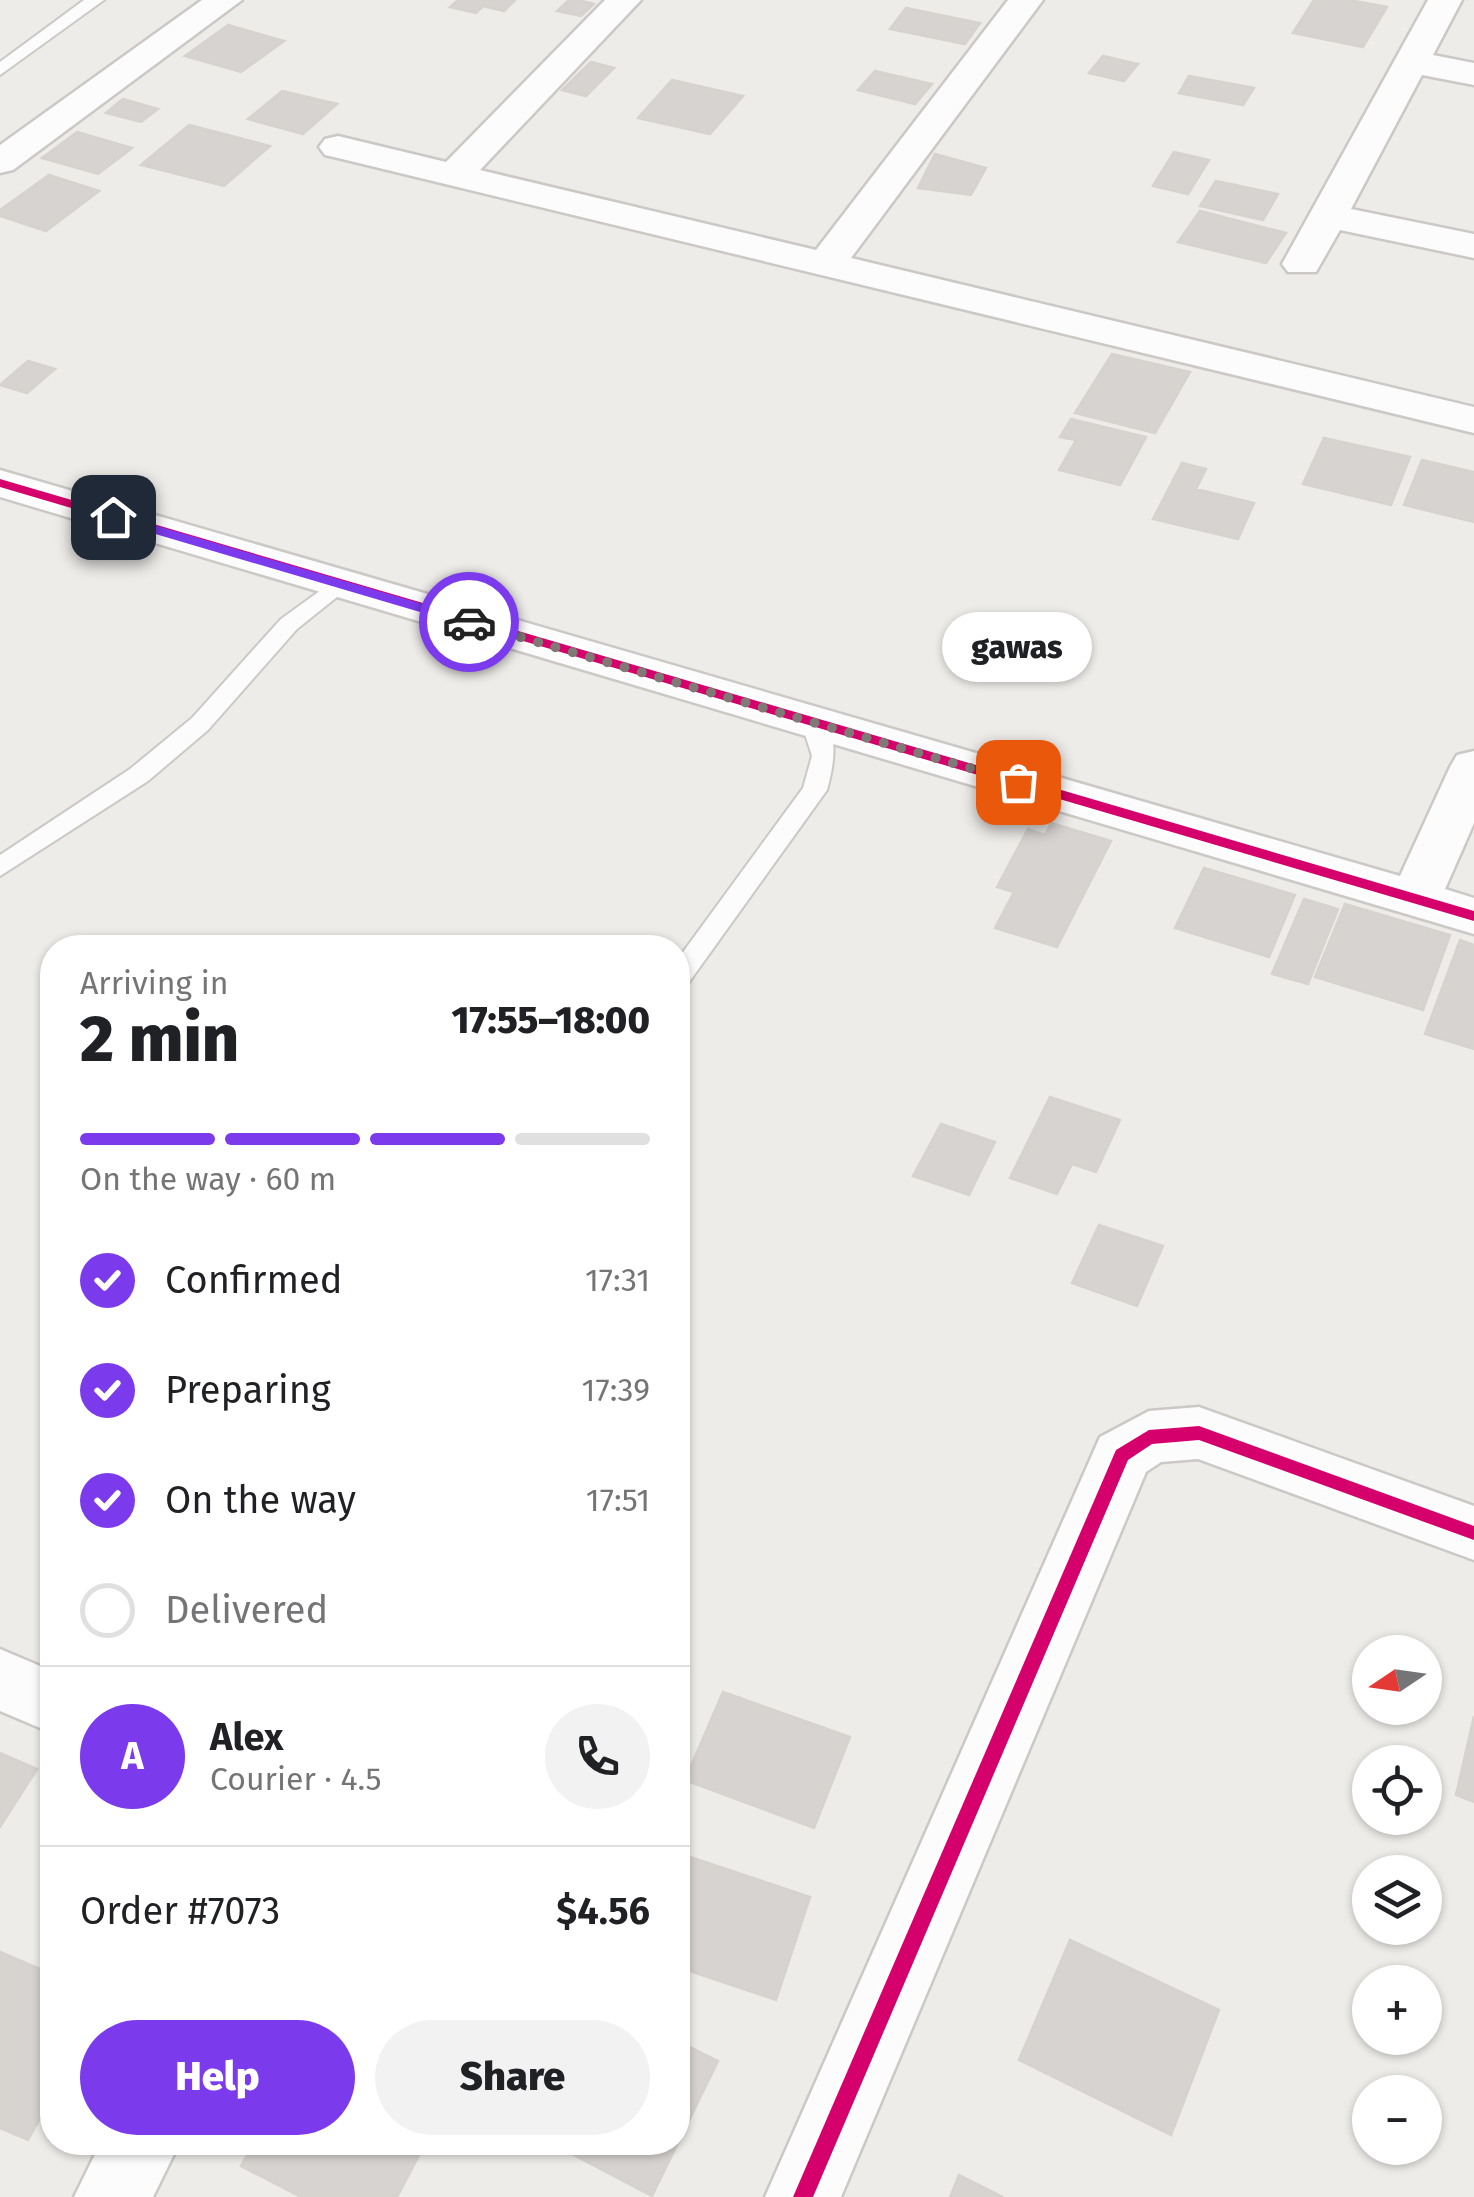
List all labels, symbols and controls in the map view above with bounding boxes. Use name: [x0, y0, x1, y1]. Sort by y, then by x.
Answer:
pin: [71, 475, 156, 560]
icon: home: [86, 490, 141, 545]
courier: [419, 572, 519, 672]
icon: car: [442, 595, 497, 650]
callout: gawas: [943, 612, 1093, 682]
text: gawas: [971, 628, 1063, 666]
pin: [976, 740, 1061, 825]
icon: bag: [991, 755, 1046, 810]
text: Arriving in: [80, 964, 228, 1002]
text: 17:55–18:00: [451, 997, 650, 1043]
text: 2 min: [80, 1000, 239, 1078]
text: On the way · 60 m: [80, 1160, 336, 1198]
icon: check: [80, 1253, 135, 1308]
text: Confirmed: [165, 1257, 343, 1303]
text: 17:31: [585, 1261, 650, 1299]
icon: check: [80, 1363, 135, 1418]
text: Preparing: [165, 1367, 331, 1413]
text: 17:39: [582, 1371, 650, 1409]
icon: check: [80, 1473, 135, 1528]
text: On the way: [165, 1477, 356, 1523]
text: 17:51: [586, 1481, 650, 1519]
text: Delivered: [165, 1587, 328, 1633]
north arrow: [1352, 1635, 1442, 1725]
map controls: [1352, 1635, 1442, 2165]
button: phone: [545, 1704, 650, 1809]
text: Alex: [210, 1714, 283, 1760]
text: A: [121, 1733, 144, 1779]
button: locate: [1352, 1745, 1442, 1835]
text: Courier · 4.5: [210, 1760, 381, 1798]
button: layers: [1352, 1855, 1442, 1945]
text: Order #7073: [80, 1888, 280, 1934]
text: $4.56: [556, 1888, 650, 1934]
button: +: [1352, 1965, 1442, 2055]
button: Help: [80, 2020, 355, 2135]
button: Share: [375, 2020, 650, 2135]
button: −: [1352, 2075, 1442, 2165]

